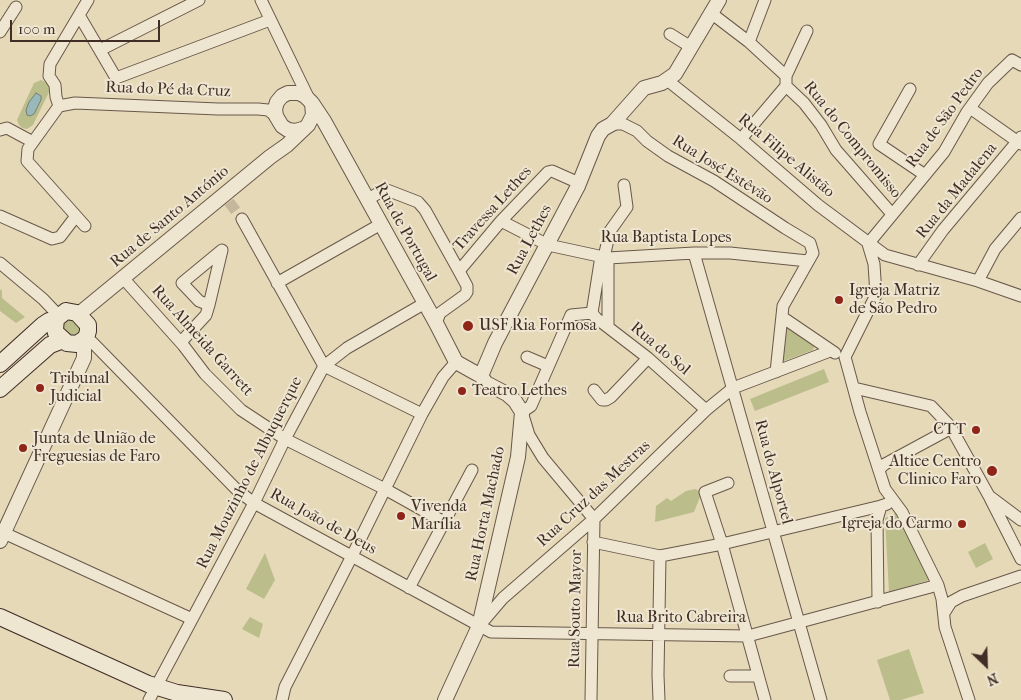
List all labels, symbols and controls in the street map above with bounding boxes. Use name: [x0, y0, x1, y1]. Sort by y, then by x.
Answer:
scale bar: [12, 10, 162, 42]
text: 100 m: [18, 20, 56, 38]
street label: Rua de São Pedro: [902, 64, 988, 172]
street label: Rua do Pé da Cruz: [105, 78, 231, 102]
street label: Rua do Compromisso: [799, 78, 905, 202]
street label: Rua Filipe Alistão: [734, 110, 838, 202]
street label: Rua José Estêvão: [668, 131, 776, 209]
street label: Rua da Madalena: [912, 139, 1002, 243]
street label: Rua de Santo António: [107, 162, 233, 272]
street label: Travessa Lethes: [450, 162, 536, 256]
street label: Rua de Portugal: [370, 179, 440, 285]
street label: Rua Lethes: [503, 201, 557, 279]
street label: Rua Baptista Lopes: [601, 228, 731, 248]
street label: Rua Almeida Garrett: [147, 281, 257, 401]
place label: Igreja Matriz de São Pedro: [849, 281, 940, 319]
marker: Igreja Matriz de São Pedro: [833, 294, 845, 306]
place label: USF Ria Formosa: [479, 316, 597, 336]
street label: Rua do Sol: [626, 318, 694, 380]
marker: USF Ria Formosa: [461, 319, 475, 333]
place label: Tribunal Judicial: [50, 369, 110, 407]
street label: Rua Mouzinho de Albuquerque: [193, 374, 307, 572]
place label: Teatro Lethes: [472, 381, 567, 401]
marker: Tribunal Judicial: [34, 382, 46, 394]
marker: Teatro Lethes: [456, 385, 468, 397]
street label: Rua do Alportel: [750, 417, 796, 527]
place label: CTT: [933, 420, 966, 440]
marker: CTT: [970, 424, 982, 436]
place label: Junta de União de Freguesias de Faro: [33, 429, 160, 467]
street label: Rua Cruz das Mestras: [533, 437, 655, 551]
marker: Junta de União de Freguesias de Faro: [17, 442, 29, 454]
street label: Rua Horta Machado: [462, 445, 510, 583]
place label: Altice Centro Clinico Faro: [889, 452, 981, 490]
marker: Altice Centro Clinico Faro: [985, 464, 999, 478]
street label: Rua João de Deus: [266, 485, 380, 559]
place label: Vivenda Marília: [411, 497, 467, 535]
marker: Vivenda Marília: [395, 510, 407, 522]
place label: Igreja do Carmo: [841, 514, 952, 534]
marker: Igreja do Carmo: [956, 518, 968, 530]
street label: Rua Souto Mayor: [565, 550, 587, 668]
street label: Rua Brito Cabreira: [616, 608, 746, 628]
north arrow: [961, 640, 1011, 690]
text: N: [984, 669, 1001, 689]

